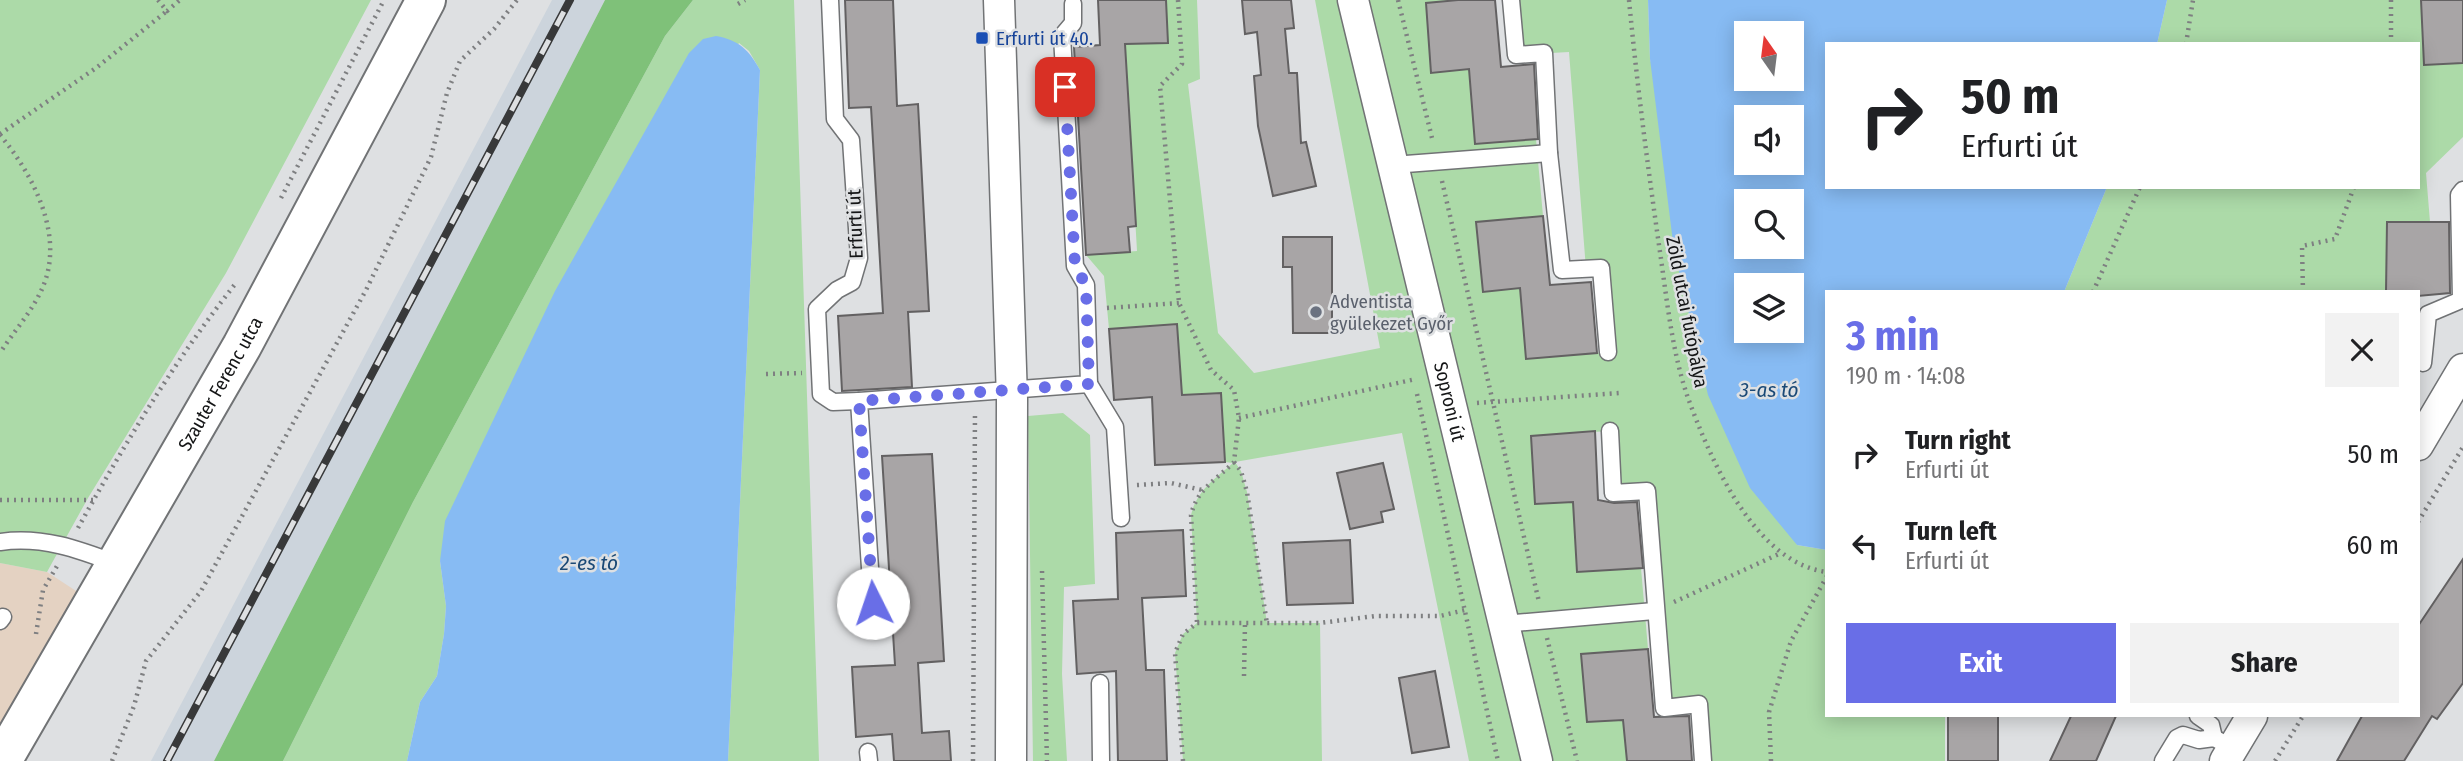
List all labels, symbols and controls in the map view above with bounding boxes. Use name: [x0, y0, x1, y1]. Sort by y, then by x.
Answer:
north arrow: [1734, 21, 1804, 91]
map controls: [1734, 21, 1804, 343]
place label: Erfurti út 40.: [996, 27, 1093, 50]
marker: Erfurti út 40.: [974, 30, 990, 46]
pin: [1035, 57, 1095, 117]
text: 50 m: [1961, 67, 2059, 126]
icon: arrive: [1046, 68, 1084, 106]
icon: right: [1846, 70, 1937, 161]
button: sound: [1734, 105, 1804, 175]
text: Erfurti út: [1961, 127, 2078, 165]
street label: Erfurti út: [842, 188, 868, 259]
button: search: [1734, 189, 1804, 259]
street label: Zöld utcai futópálya: [1661, 234, 1713, 390]
button: layers: [1734, 273, 1804, 343]
place label: Adventista gyülekezet Győr: [1330, 290, 1453, 335]
marker: Adventista gyülekezet Győr: [1308, 304, 1324, 320]
text: 3 min: [1846, 311, 1940, 361]
street label: Szauter Ferenc utca: [173, 312, 267, 454]
button: close: [2325, 313, 2399, 387]
street label: Soproni út: [1429, 359, 1471, 444]
text: 190 m · 14:08: [1846, 362, 1965, 390]
water label: 3-as tó: [1738, 377, 1799, 403]
text: Turn right: [1905, 425, 2011, 456]
icon: right: [1846, 436, 1884, 474]
text: 50 m: [2347, 439, 2399, 470]
text: Erfurti út: [1905, 456, 1989, 484]
text: Turn left: [1905, 516, 1997, 547]
icon: left: [1846, 527, 1884, 565]
text: 60 m: [2346, 530, 2399, 561]
text: Erfurti út: [1905, 547, 1989, 575]
water label: 2-es tó: [559, 550, 618, 576]
position arrow: [836, 566, 910, 640]
button: Exit: [1846, 623, 2116, 703]
button: Share: [2130, 623, 2399, 703]

